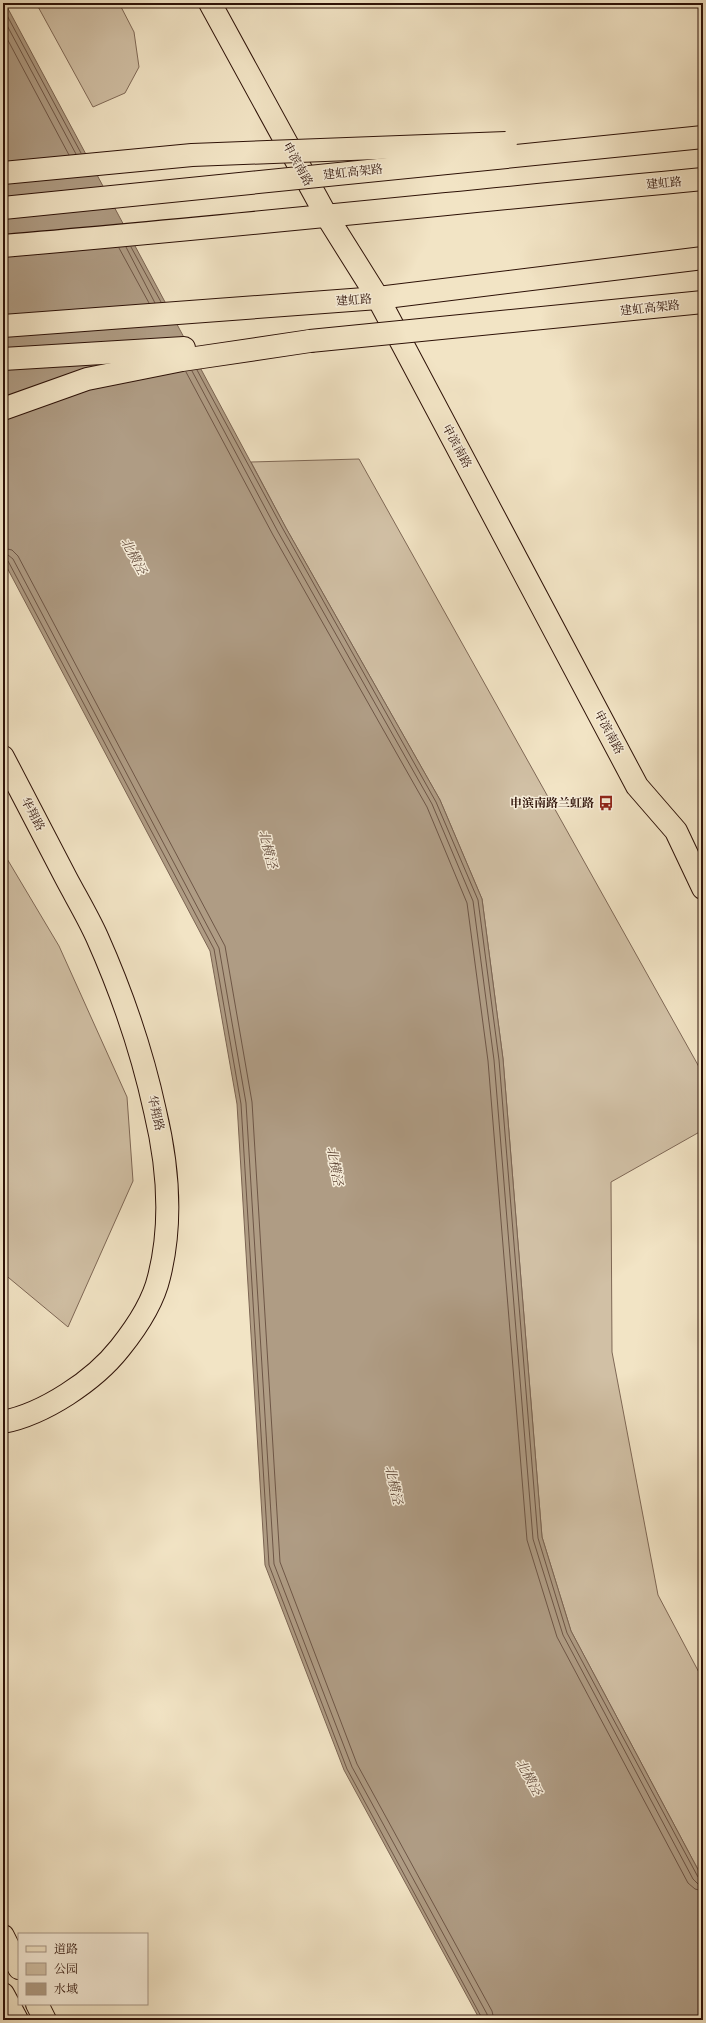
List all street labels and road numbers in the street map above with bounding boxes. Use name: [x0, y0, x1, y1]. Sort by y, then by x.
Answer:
street label: 申滨南路: [280, 140, 316, 188]
street label: 建虹高架路: [322, 162, 384, 182]
street label: 建虹路: [645, 174, 683, 192]
street label: 建虹路: [336, 292, 372, 308]
street label: 建虹高架路: [619, 298, 681, 318]
street label: 申滨南路: [440, 422, 474, 470]
street label: 申滨南路: [592, 708, 626, 756]
street label: 华翔路: [18, 795, 48, 833]
street label: 华翔路: [145, 1094, 167, 1132]

